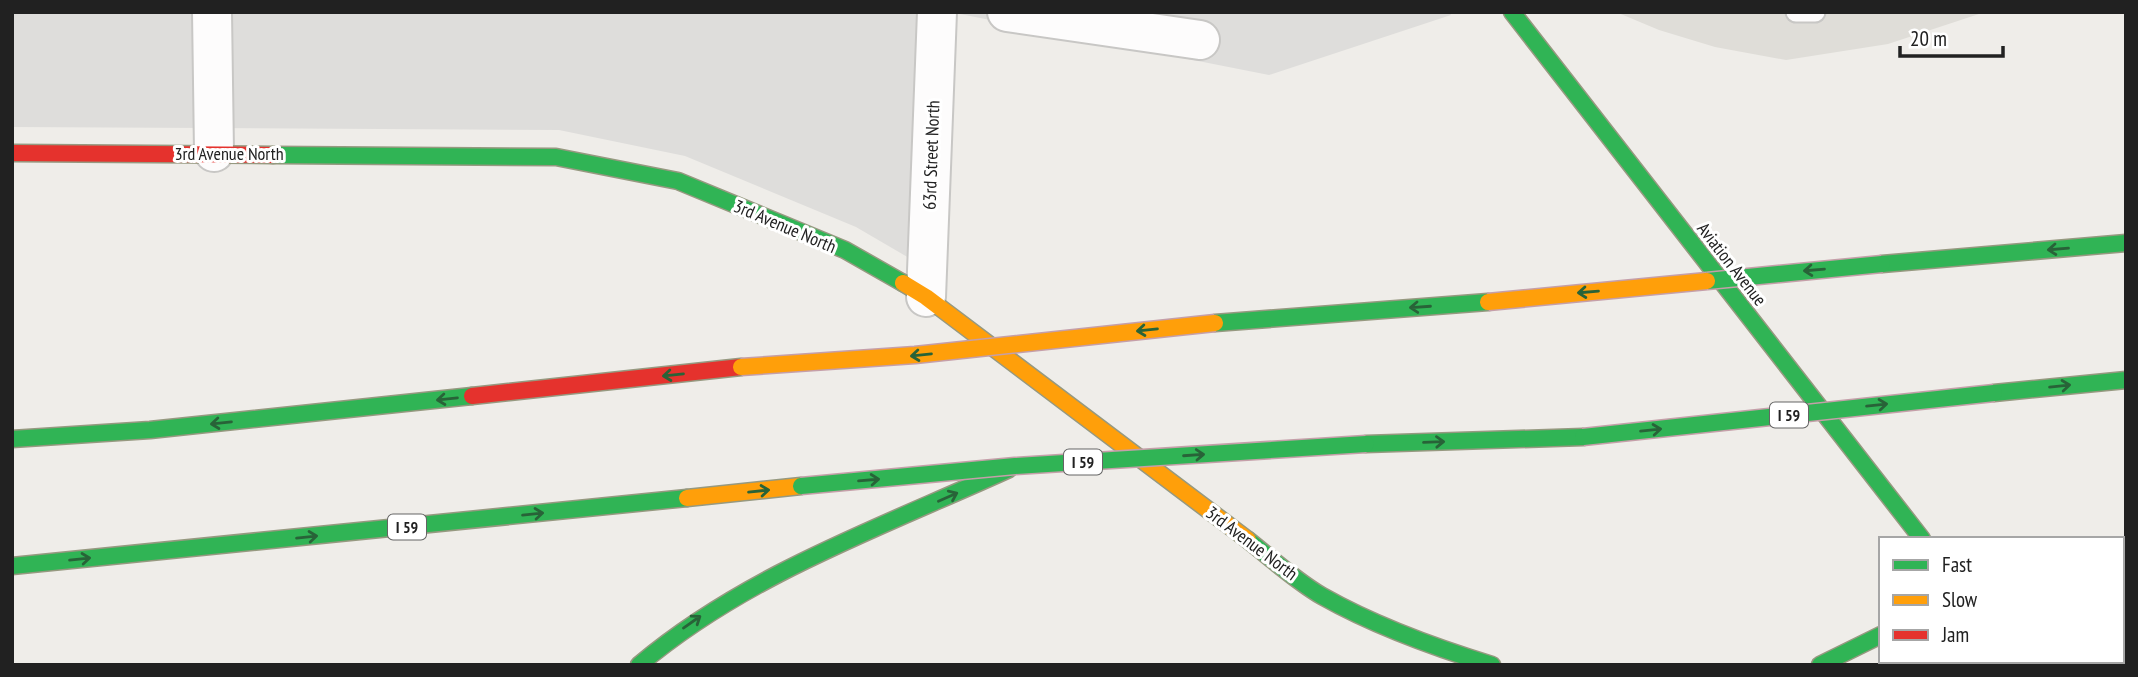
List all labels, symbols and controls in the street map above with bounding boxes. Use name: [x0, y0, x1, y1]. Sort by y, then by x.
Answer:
scale bar: [1900, 14, 2003, 58]
text: 20 m: [1910, 25, 1947, 52]
street label: 63rd Street North: [918, 100, 944, 210]
street label: 3rd Avenue North: [174, 142, 284, 165]
street label: 3rd Avenue North: [730, 194, 840, 258]
street label: Aviation Avenue: [1692, 218, 1772, 310]
one-way arrow: [2047, 243, 2070, 256]
one-way arrow: [1803, 264, 1826, 277]
one-way arrow: [1577, 286, 1599, 299]
one-way arrow: [1409, 301, 1432, 314]
one-way arrow: [1136, 324, 1159, 337]
one-way arrow: [910, 348, 933, 361]
one-way arrow: [662, 368, 685, 381]
one-way arrow: [2048, 379, 2071, 392]
one-way arrow: [436, 392, 459, 405]
one-way arrow: [1866, 399, 1888, 412]
road number: I 59: [1770, 402, 1808, 428]
one-way arrow: [210, 416, 233, 429]
one-way arrow: [1639, 423, 1662, 436]
one-way arrow: [1422, 435, 1445, 448]
one-way arrow: [1182, 448, 1205, 461]
road number: I 59: [1064, 449, 1102, 475]
one-way arrow: [858, 473, 880, 486]
one-way arrow: [747, 484, 770, 497]
one-way arrow: [937, 489, 958, 503]
street label: 3rd Avenue North: [1201, 501, 1303, 585]
one-way arrow: [521, 507, 544, 520]
road number: I 59: [388, 514, 426, 540]
one-way arrow: [295, 530, 317, 543]
legend: [1879, 537, 2124, 663]
text: Fast: [1942, 551, 1972, 578]
one-way arrow: [68, 553, 91, 566]
text: Slow: [1942, 586, 1978, 613]
one-way arrow: [682, 615, 701, 629]
text: Jam: [1941, 621, 1969, 648]

